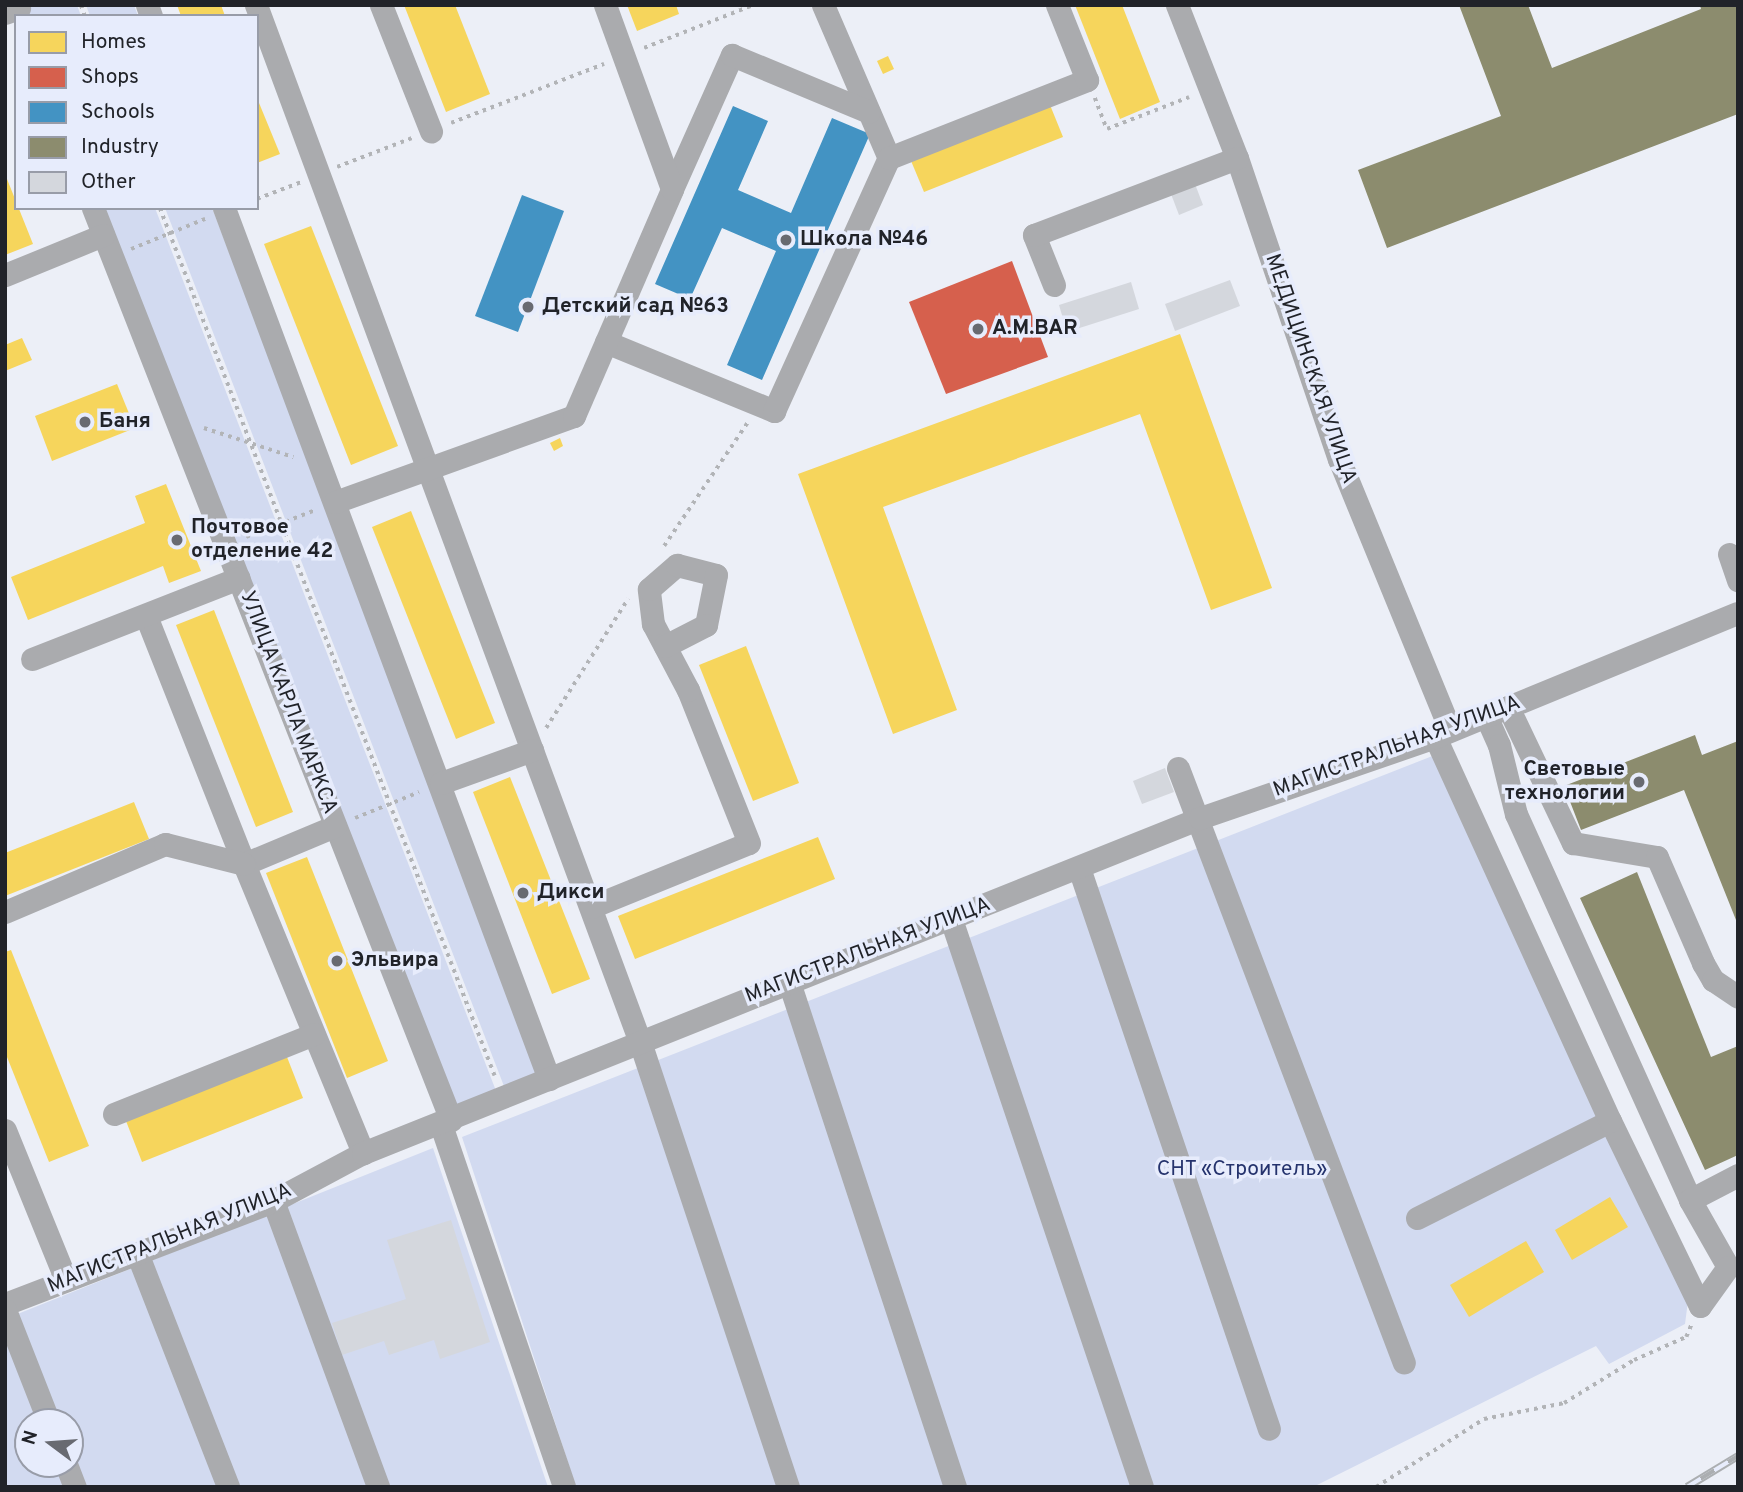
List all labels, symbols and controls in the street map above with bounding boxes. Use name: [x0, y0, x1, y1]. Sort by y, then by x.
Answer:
legend: [14, 14, 259, 210]
text: Homes: [81, 29, 146, 56]
text: Shops: [81, 64, 139, 91]
text: Schools: [81, 99, 155, 126]
text: Industry: [81, 134, 159, 161]
text: Other: [81, 169, 136, 196]
place label: Школа №46: [800, 227, 928, 253]
marker: Школа №46: [778, 232, 794, 248]
street label: МЕДИЦИНСКАЯ УЛИЦА: [1259, 251, 1361, 487]
place label: Детский сад №63: [542, 294, 729, 320]
marker: Детский сад №63: [520, 299, 536, 315]
place label: А.М.BAR: [992, 316, 1078, 342]
marker: А.М.BAR: [970, 321, 986, 337]
place label: Баня: [99, 409, 151, 435]
marker: Баня: [77, 414, 93, 430]
place label: Почтовое отделение 42: [191, 515, 333, 565]
marker: Почтовое отделение 42: [169, 532, 185, 548]
street label: УЛИЦА КАРЛА МАРКСА: [234, 587, 342, 819]
street label: МАГИСТРАЛЬНАЯ УЛИЦА: [1270, 691, 1524, 803]
place label: Световые технологии: [1505, 757, 1625, 807]
marker: Световые технологии: [1631, 774, 1647, 790]
place label: Дикси: [537, 880, 604, 906]
marker: Дикси: [515, 885, 531, 901]
street label: МАГИСТРАЛЬНАЯ УЛИЦА: [742, 892, 994, 1010]
place label: Эльвира: [351, 948, 439, 974]
marker: Эльвира: [329, 953, 345, 969]
park label: СНТ «Строитель»: [1156, 1157, 1328, 1183]
street label: МАГИСТРАЛЬНАЯ УЛИЦА: [44, 1178, 296, 1300]
north arrow: [14, 1408, 84, 1478]
text: N: [17, 1428, 44, 1448]

